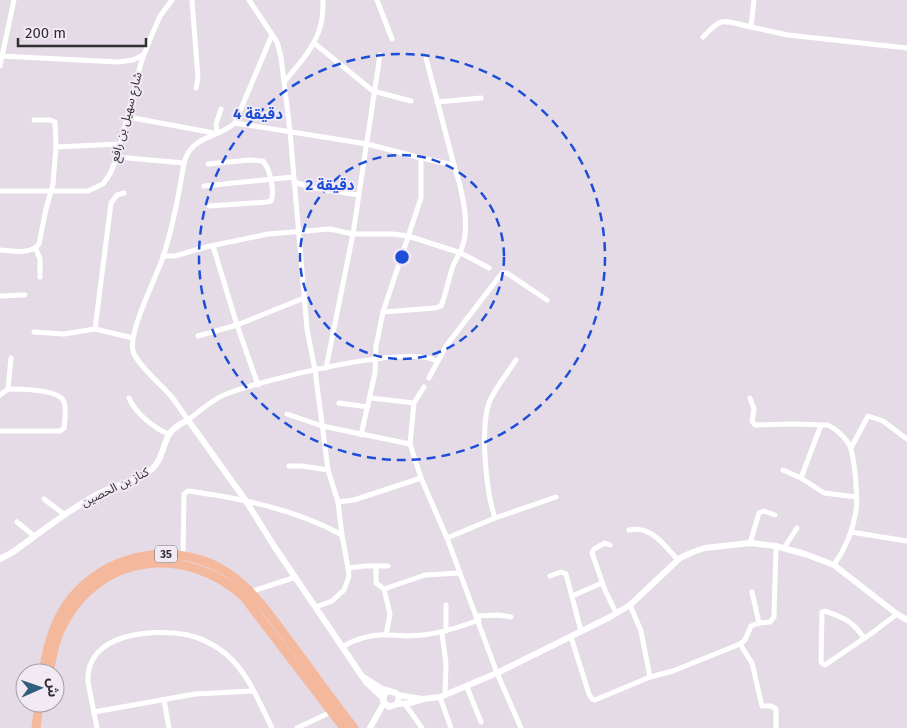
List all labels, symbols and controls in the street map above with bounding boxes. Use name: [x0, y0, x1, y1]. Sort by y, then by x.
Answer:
scale bar: [18, 15, 145, 47]
text: 200 m: [25, 24, 66, 42]
street label: شارع سهيل بن رافع: [107, 71, 147, 164]
text: 4 دقيقة: [233, 105, 283, 123]
text: 2 دقيقة: [305, 176, 355, 194]
centre of rings: [393, 248, 411, 266]
street label: كناز بن الحصين: [79, 464, 152, 509]
road number: 35: [155, 546, 177, 562]
north arrow: [15, 663, 65, 713]
text: ش: [44, 678, 61, 697]

